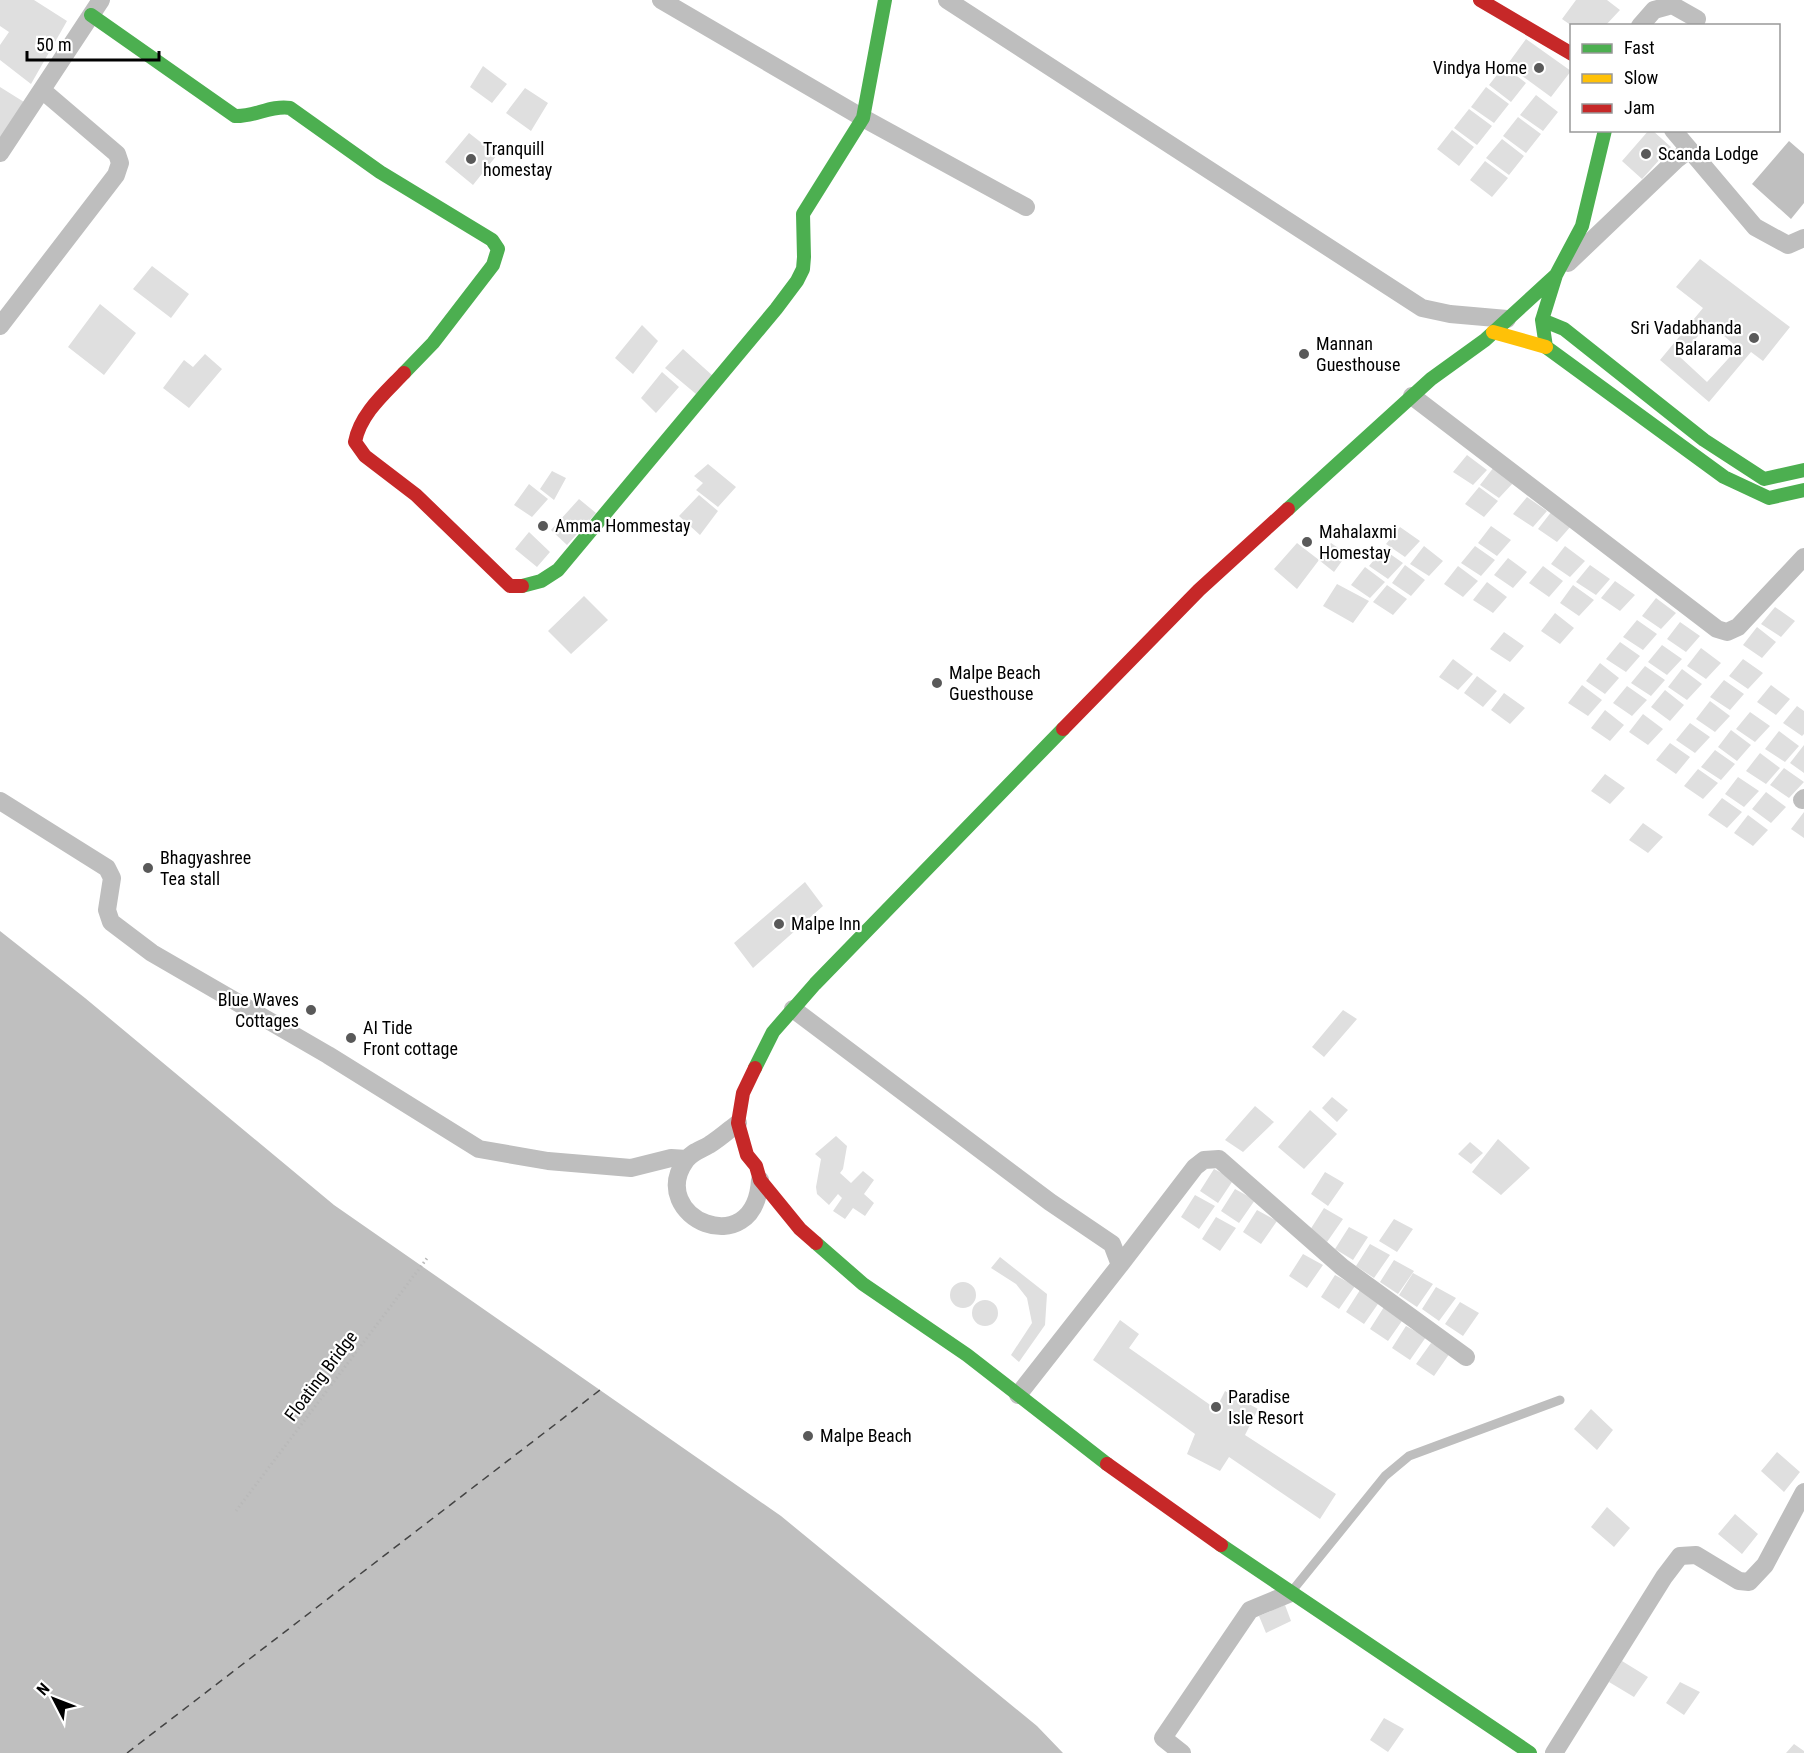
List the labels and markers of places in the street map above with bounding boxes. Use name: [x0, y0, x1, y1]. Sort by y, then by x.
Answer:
place label: Vindya Home: [1433, 57, 1527, 78]
marker: Vindya Home: [1532, 61, 1546, 75]
place label: Tranquill homestay: [483, 138, 553, 180]
place label: Scanda Lodge: [1658, 143, 1759, 164]
marker: Scanda Lodge: [1639, 147, 1653, 161]
marker: Tranquill homestay: [464, 152, 478, 166]
place label: Sri Vadabhanda Balarama: [1631, 317, 1742, 359]
marker: Sri Vadabhanda Balarama: [1747, 331, 1761, 345]
place label: Mannan Guesthouse: [1316, 333, 1400, 375]
marker: Mannan Guesthouse: [1297, 347, 1311, 361]
place label: Amma Hommestay: [555, 515, 691, 536]
marker: Amma Hommestay: [536, 519, 550, 533]
place label: Mahalaxmi Homestay: [1319, 521, 1397, 563]
marker: Mahalaxmi Homestay: [1300, 535, 1314, 549]
place label: Malpe Beach Guesthouse: [949, 662, 1041, 704]
marker: Malpe Beach Guesthouse: [930, 676, 944, 690]
place label: Bhagyashree Tea stall: [160, 847, 251, 889]
marker: Bhagyashree Tea stall: [141, 861, 155, 875]
place label: Malpe Inn: [791, 913, 861, 934]
marker: Malpe Inn: [772, 917, 786, 931]
place label: Blue Waves Cottages: [218, 989, 299, 1031]
marker: Blue Waves Cottages: [304, 1003, 318, 1017]
place label: AI Tide Front cottage: [363, 1017, 458, 1059]
marker: AI Tide Front cottage: [344, 1031, 358, 1045]
place label: Paradise Isle Resort: [1228, 1386, 1304, 1428]
marker: Paradise Isle Resort: [1209, 1400, 1223, 1414]
place label: Malpe Beach: [820, 1425, 912, 1446]
marker: Malpe Beach: [801, 1429, 815, 1443]

